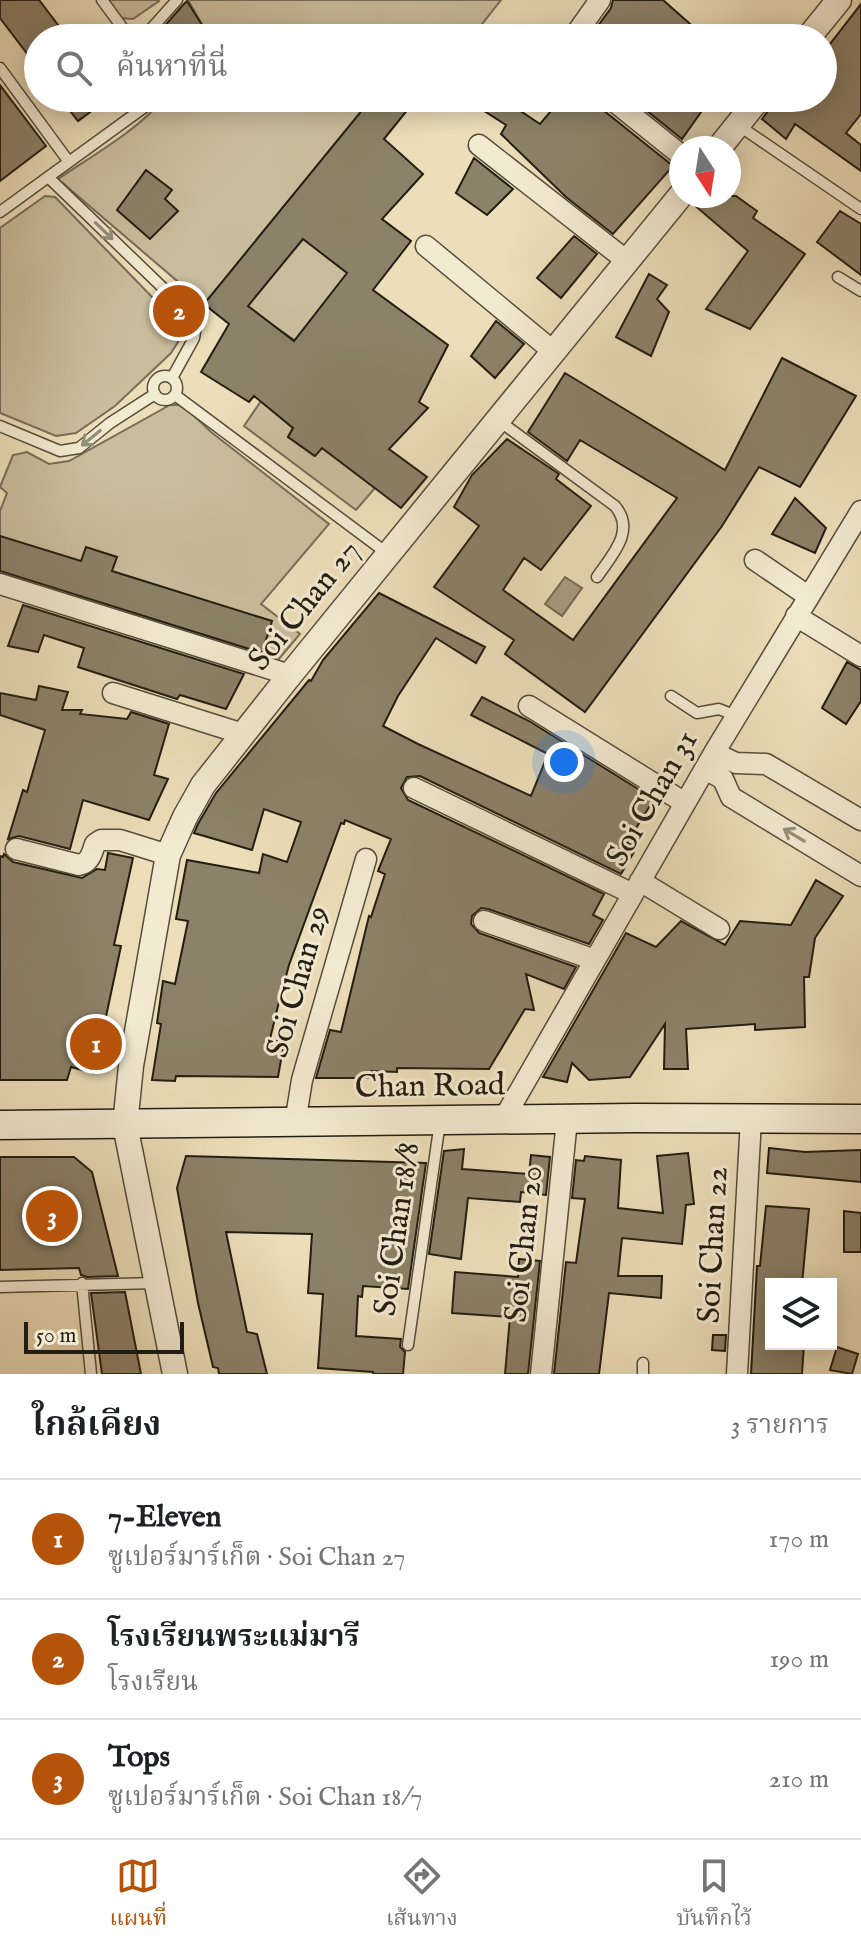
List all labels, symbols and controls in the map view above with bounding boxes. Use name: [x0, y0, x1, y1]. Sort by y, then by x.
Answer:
search box: [24, 24, 837, 112]
icon: search: [52, 46, 96, 90]
text: ค้นหาที่นี่: [116, 49, 228, 87]
north arrow: [669, 136, 741, 208]
one-way arrow: [94, 222, 114, 241]
pin: 2: [153, 281, 205, 341]
one-way arrow: [81, 429, 102, 447]
street label: Soi Chan 27: [240, 532, 370, 680]
street label: Soi Chan 31: [598, 723, 708, 875]
your location: [544, 742, 584, 782]
one-way arrow: [783, 827, 806, 843]
street label: Soi Chan 29: [258, 901, 340, 1063]
pin: 1: [70, 1014, 122, 1074]
street label: Chan Road: [355, 1065, 506, 1109]
street label: Soi Chan 18/8: [366, 1139, 430, 1319]
street label: Soi Chan 20: [496, 1163, 554, 1325]
street label: Soi Chan 22: [689, 1166, 739, 1324]
pin: 3: [26, 1186, 78, 1246]
map controls: [765, 1278, 837, 1350]
button: layers: [765, 1278, 837, 1350]
scale bar: [24, 1318, 184, 1354]
text: 50 m: [36, 1322, 77, 1350]
text: ใกล้เคียง: [32, 1404, 161, 1447]
text: 3 รายการ: [731, 1409, 829, 1442]
text: 7-Eleven: [108, 1499, 222, 1537]
text: 1: [53, 1523, 63, 1556]
text: 170 m: [769, 1523, 829, 1556]
text: ซูเปอร์มาร์เก็ต · Soi Chan 27: [108, 1541, 406, 1574]
text: โรงเรียนพระแม่มารี: [108, 1619, 360, 1657]
text: 2: [52, 1643, 64, 1676]
text: 190 m: [769, 1643, 829, 1676]
text: โรงเรียน: [108, 1666, 198, 1699]
text: Tops: [108, 1739, 170, 1777]
text: 3: [53, 1763, 63, 1796]
text: 210 m: [769, 1763, 829, 1796]
text: ซูเปอร์มาร์เก็ต · Soi Chan 18/7: [108, 1781, 422, 1814]
tab: แผนที่: [109, 1854, 167, 1937]
tab: เส้นทาง: [386, 1854, 458, 1937]
tab: บันทึกไว้: [677, 1854, 752, 1937]

